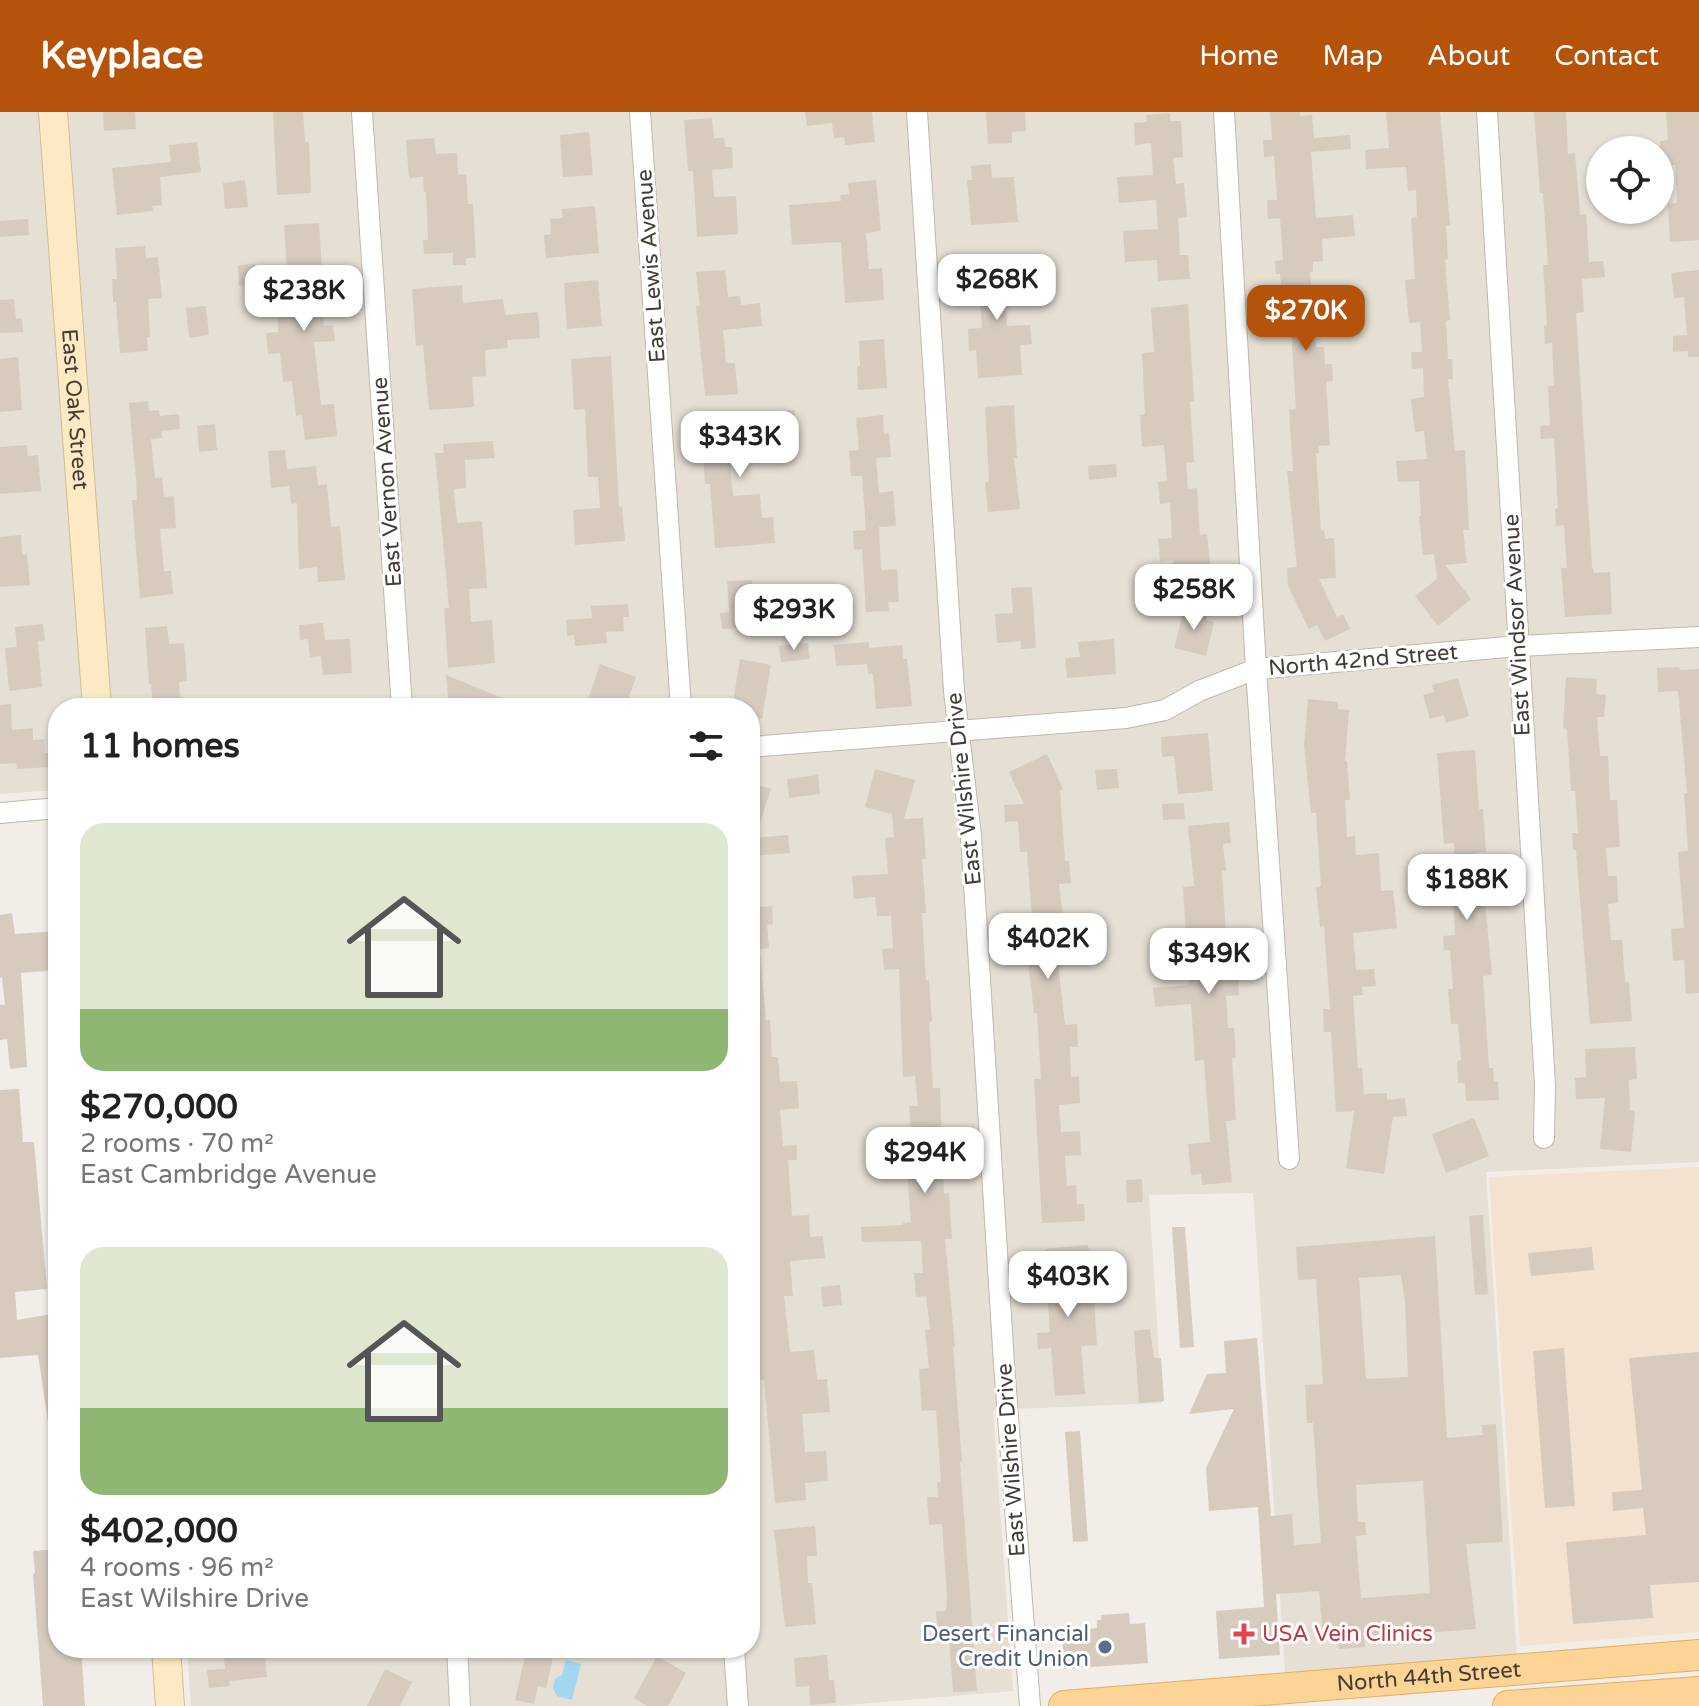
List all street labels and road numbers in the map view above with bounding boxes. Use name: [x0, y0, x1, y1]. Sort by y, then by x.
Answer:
street label: East Lewis Avenue: [631, 168, 671, 364]
street label: East Oak Street: [56, 328, 94, 491]
street label: East Vernon Avenue: [367, 376, 407, 588]
street label: East Windsor Avenue: [1498, 513, 1536, 737]
street label: North 42nd Street: [1267, 639, 1459, 681]
street label: East Wilshire Drive: [941, 691, 987, 887]
street label: East Wilshire Drive: [991, 1362, 1031, 1558]
street label: North 44th Street: [1336, 1656, 1522, 1697]

